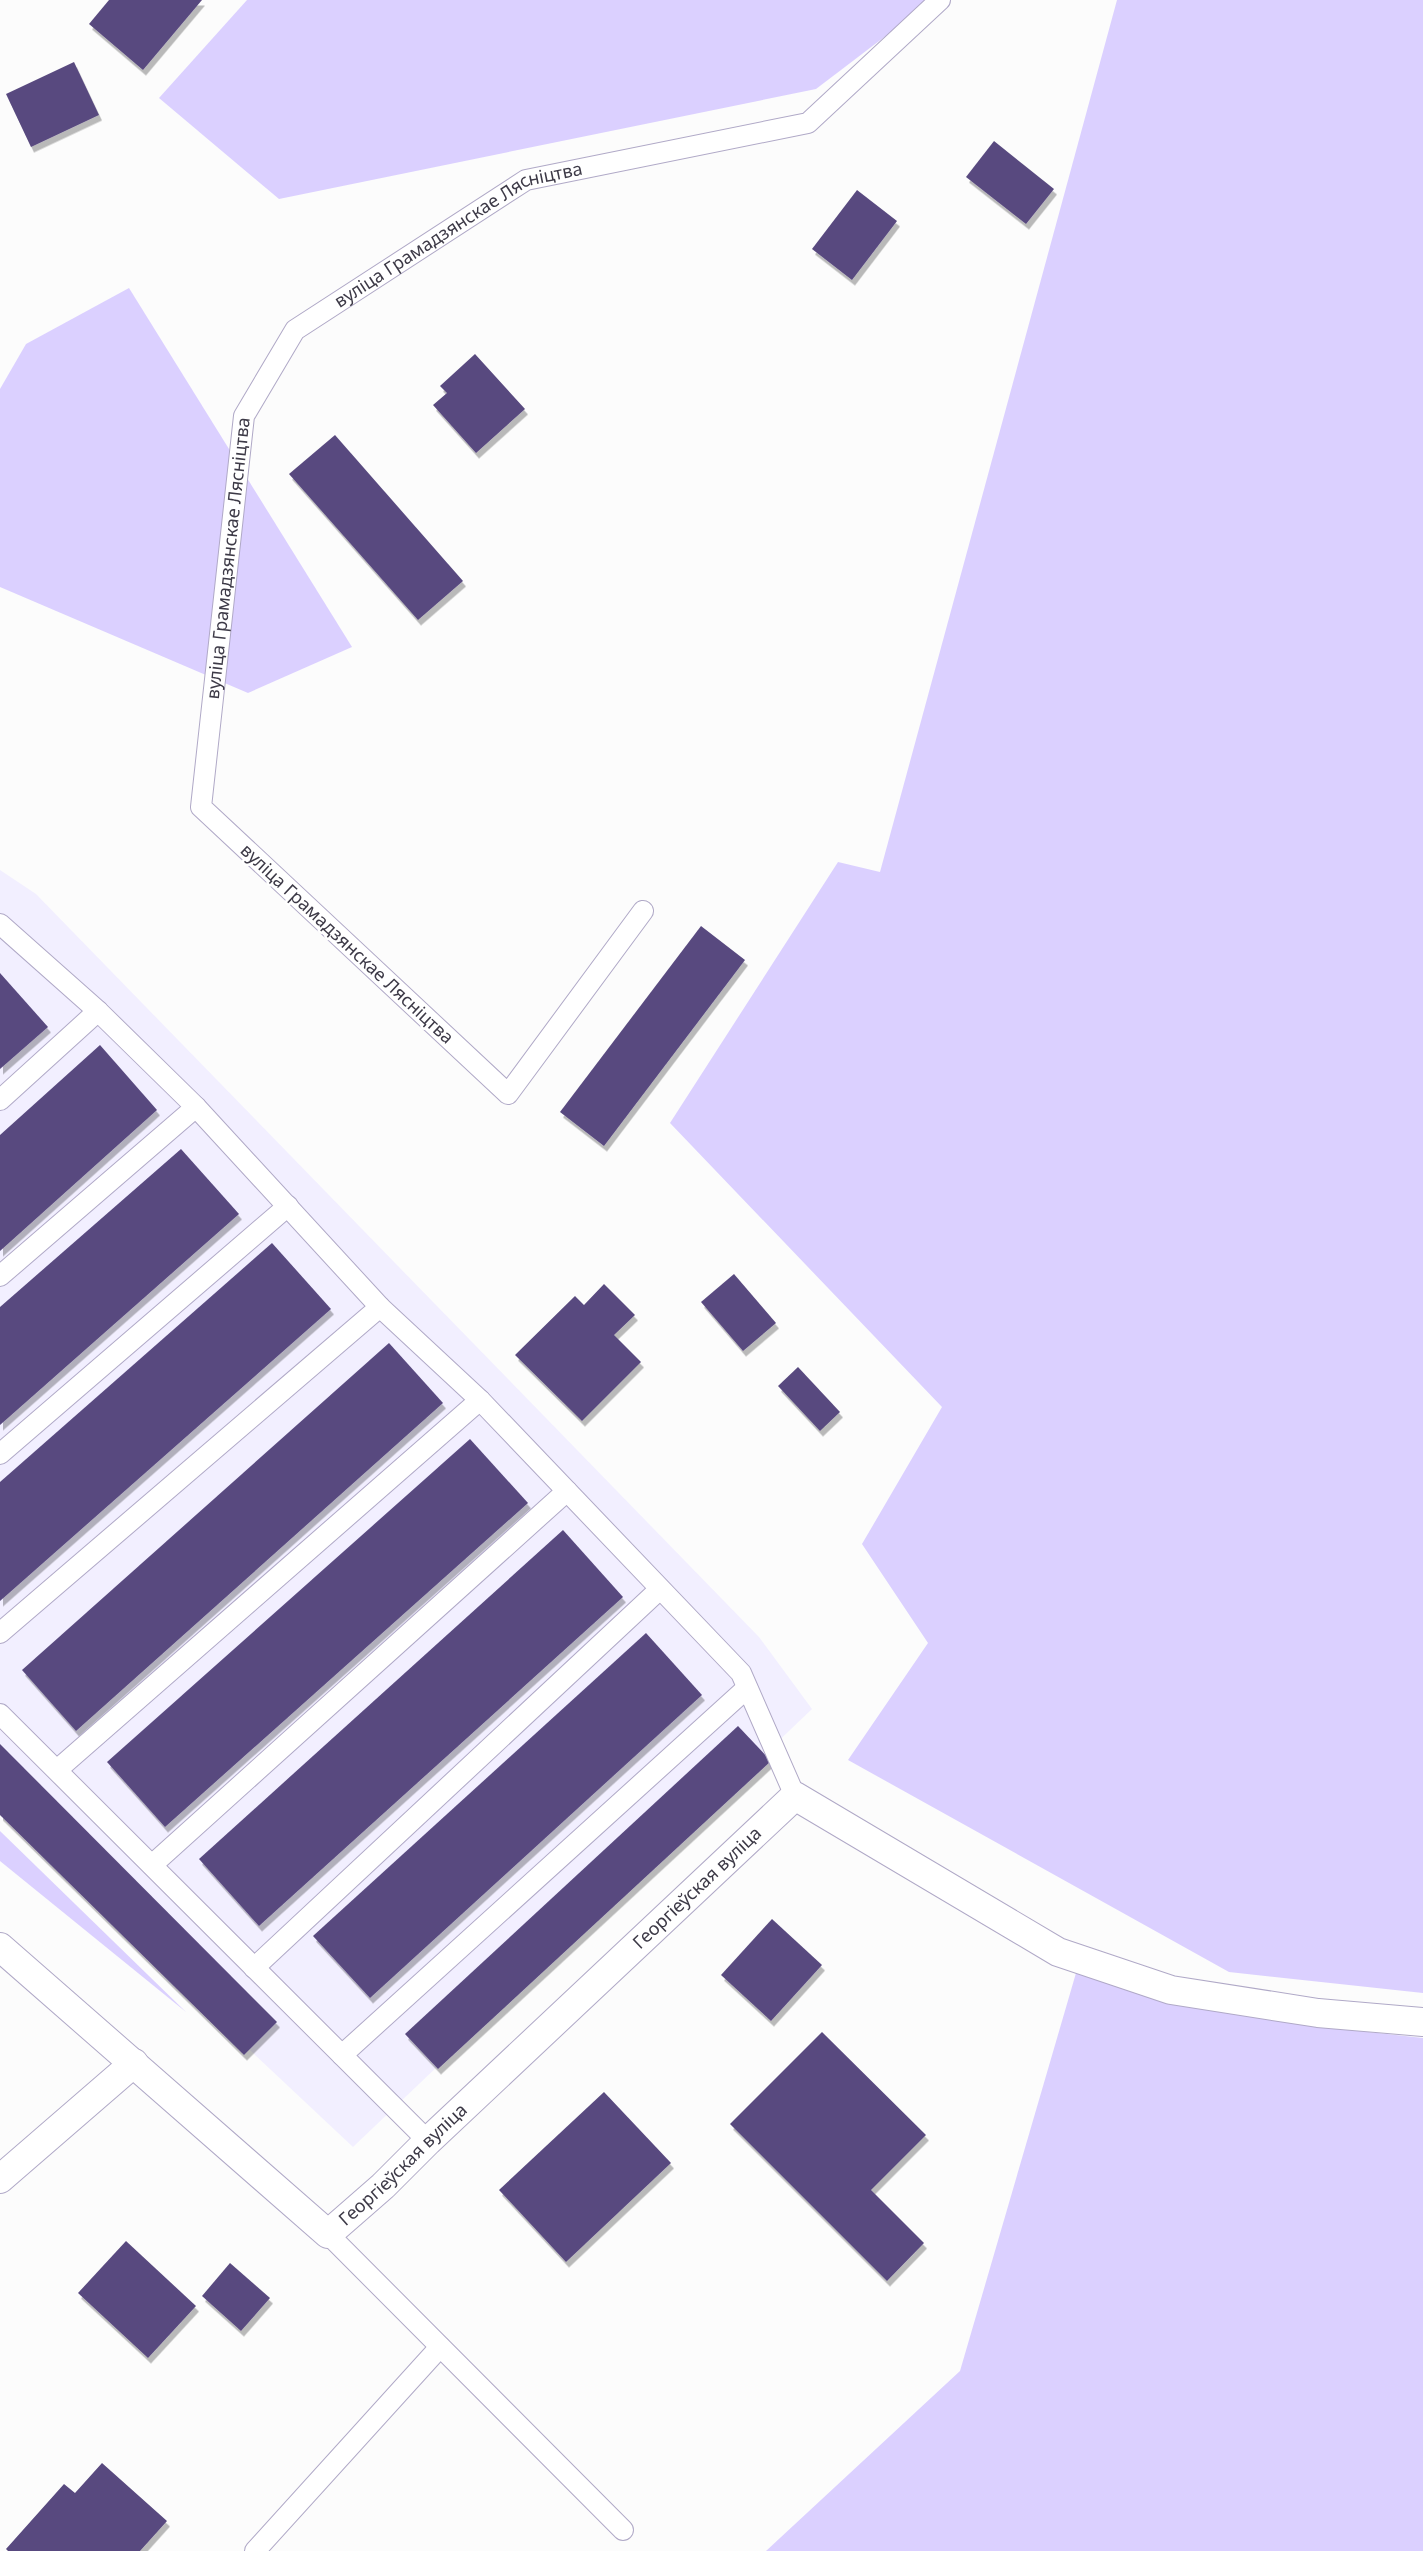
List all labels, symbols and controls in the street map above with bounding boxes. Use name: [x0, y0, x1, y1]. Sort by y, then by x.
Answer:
street label: вуліца Грамадзянскае Лясніцтва: [329, 156, 584, 312]
street label: вуліца Грамадзянскае Лясніцтва: [200, 416, 255, 700]
street label: вуліца Грамадзянскае Лясніцтва: [236, 838, 459, 1049]
street label: Георгіеўская вуліца: [627, 1821, 766, 1954]
street label: Георгіеўская вуліца: [333, 2098, 472, 2230]

